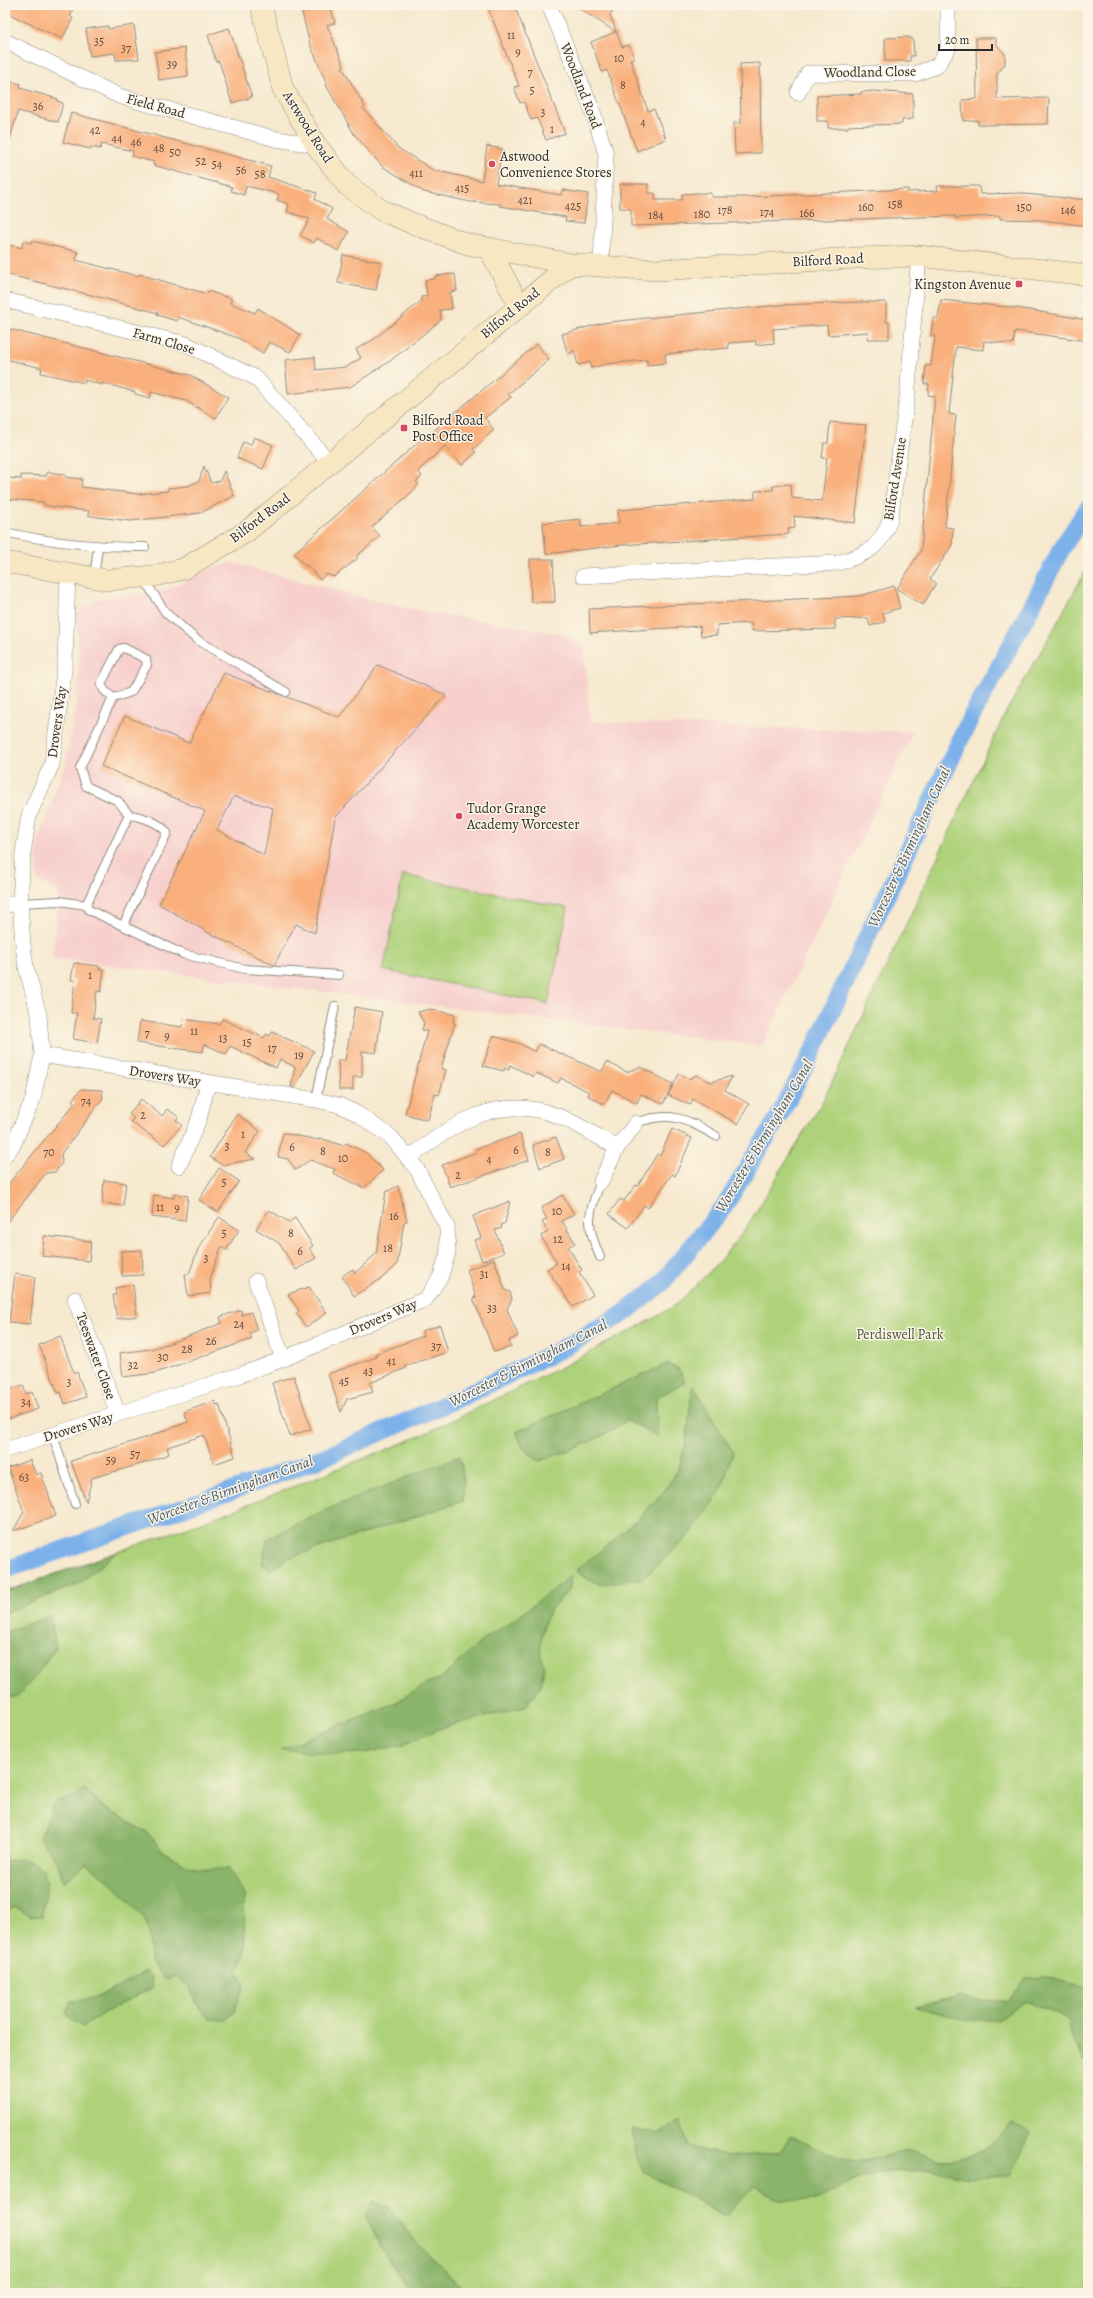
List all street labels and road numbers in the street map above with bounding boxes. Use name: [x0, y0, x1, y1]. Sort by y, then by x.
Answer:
street label: Woodland Road: [556, 39, 606, 132]
street label: Woodland Close: [823, 62, 916, 82]
street label: Astwood Road: [278, 87, 338, 167]
street label: Field Road: [125, 89, 188, 123]
street label: Bilford Road: [792, 249, 865, 271]
street label: Bilford Road: [476, 283, 544, 343]
street label: Farm Close: [131, 323, 197, 359]
street label: Bilford Avenue: [879, 436, 911, 522]
street label: Bilford Road: [226, 489, 295, 547]
street label: Drovers Way: [43, 684, 72, 759]
street label: Drovers Way: [128, 1061, 203, 1091]
street label: Drovers Way: [346, 1294, 421, 1340]
street label: Teeswater Close: [71, 1310, 121, 1402]
street label: Drovers Way: [41, 1407, 116, 1447]

